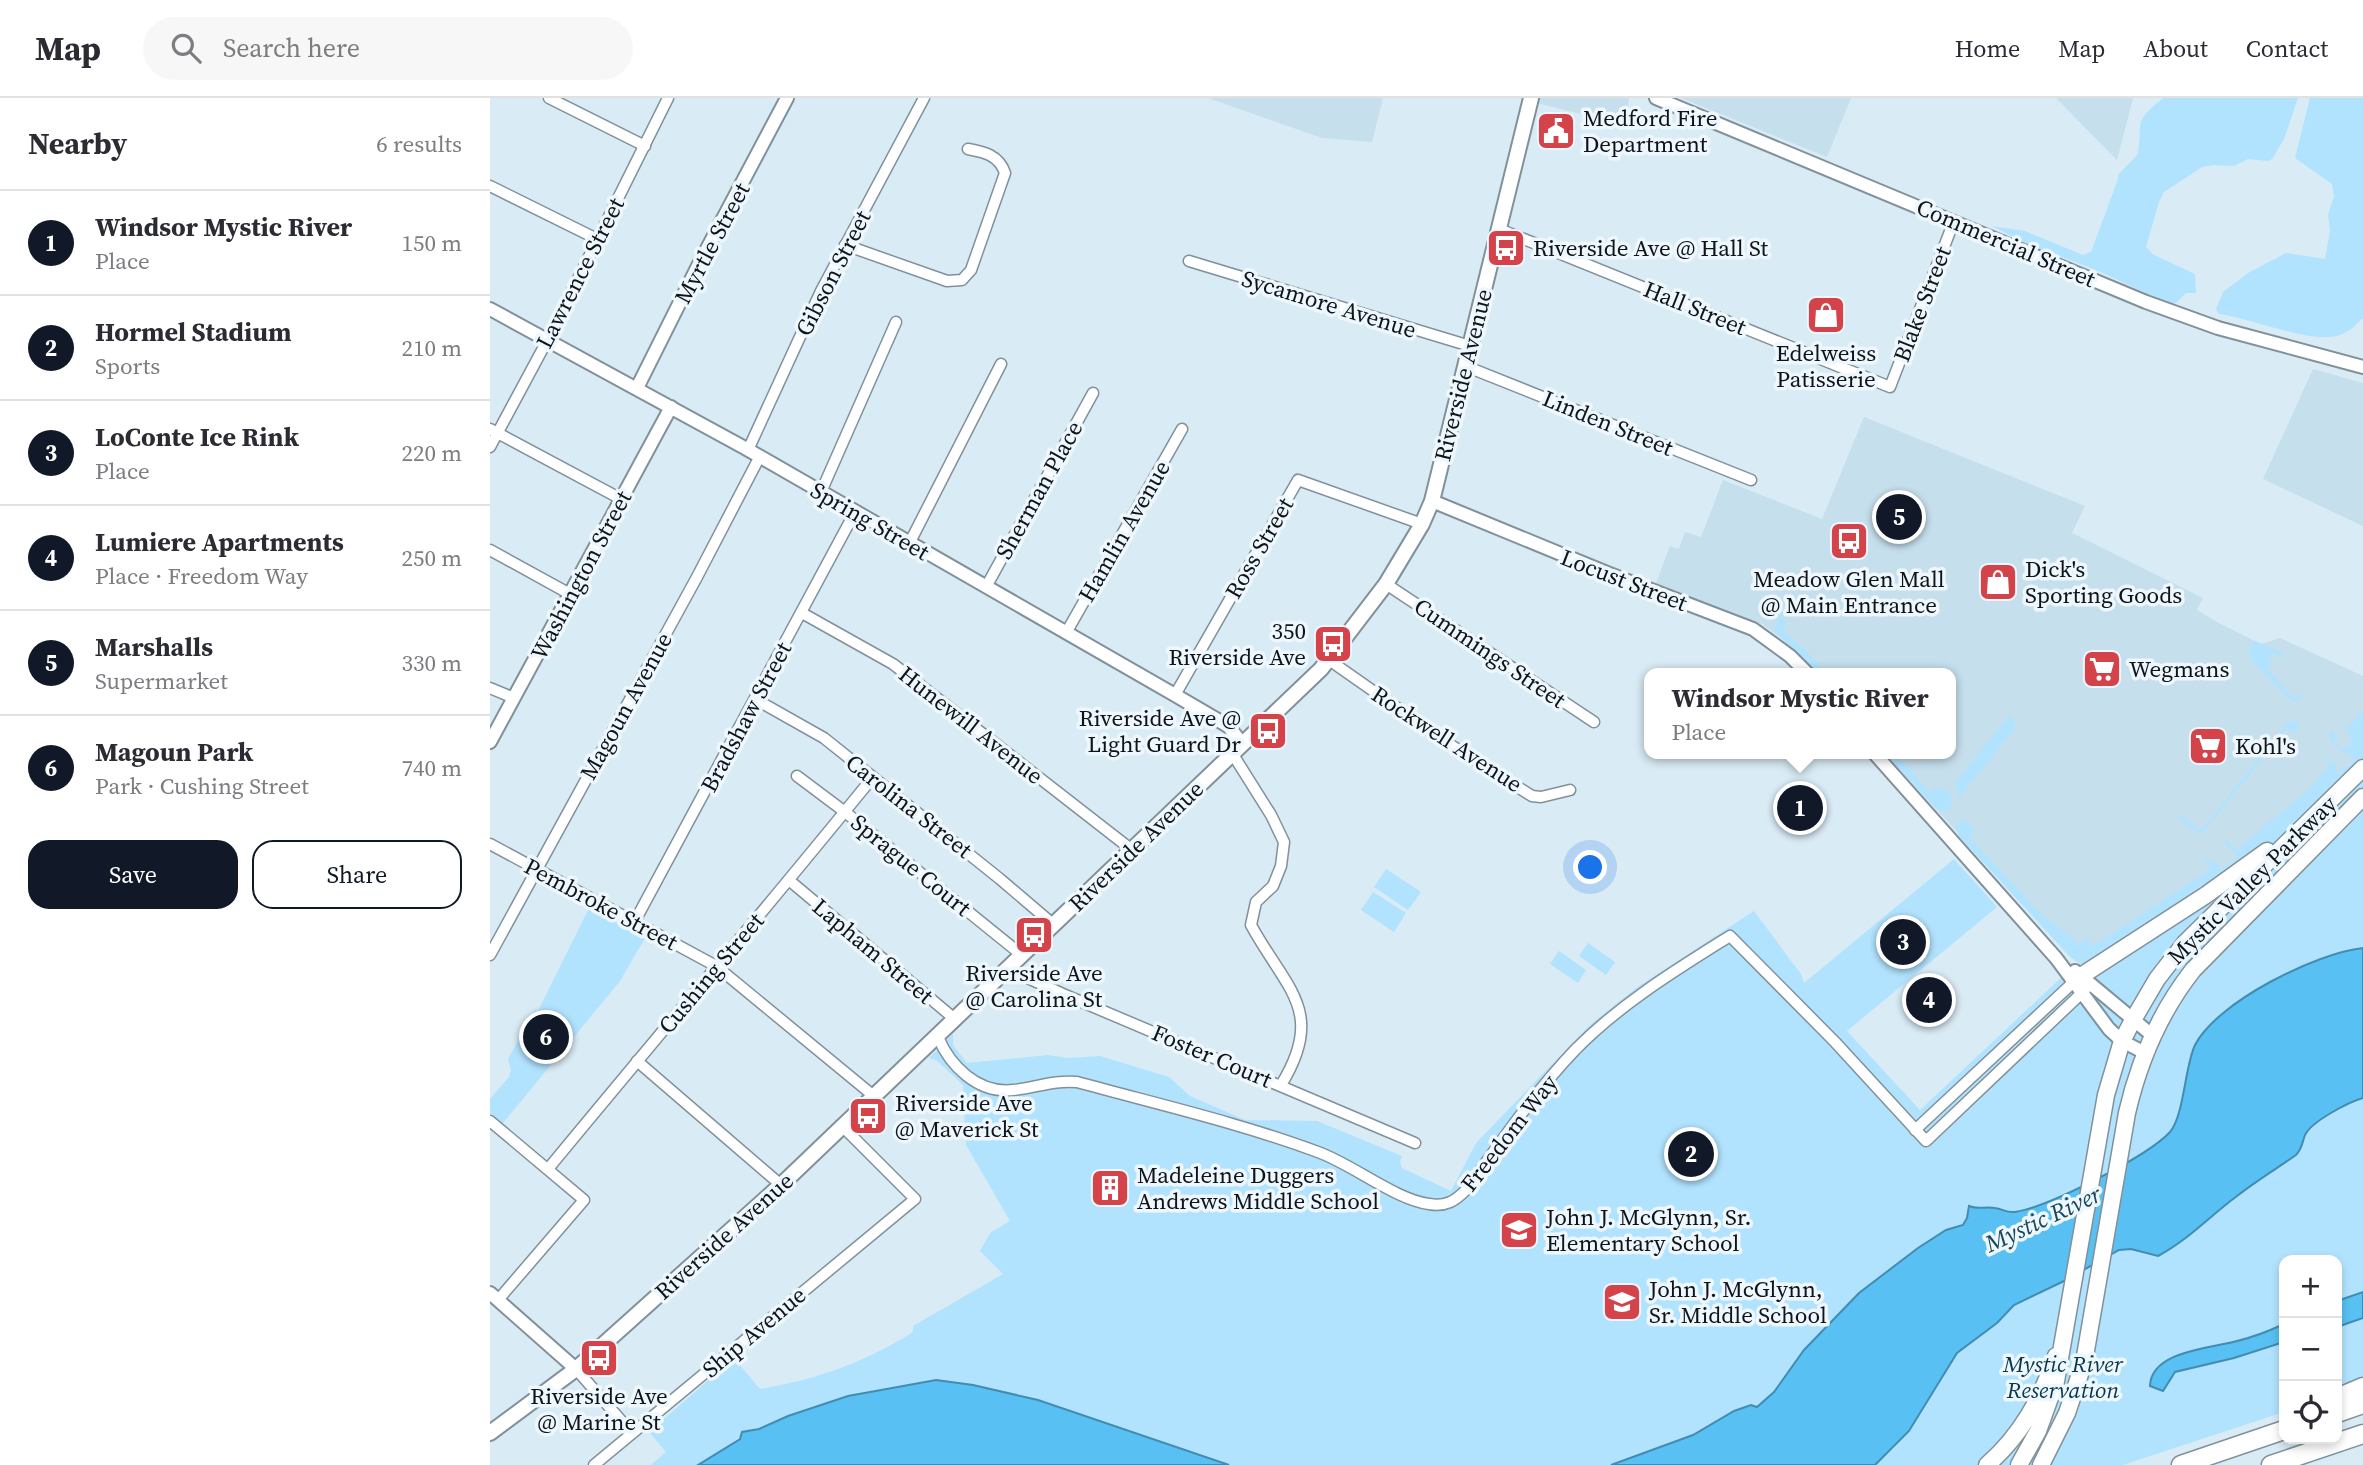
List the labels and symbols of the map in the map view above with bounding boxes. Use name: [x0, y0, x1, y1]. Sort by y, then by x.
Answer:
place label: Medford Fire Department: [1583, 102, 1718, 160]
public building icon: Medford Fire Department: [1535, 110, 1577, 152]
street label: Myrtle Street: [667, 176, 758, 309]
street label: Commercial Street: [1912, 191, 2101, 295]
street label: Lawrence Street: [528, 192, 632, 354]
street label: Gibson Street: [788, 204, 879, 341]
bus stop icon: Riverside Ave @ Hall St: [1485, 227, 1527, 269]
place label: Riverside Ave @ Hall St: [1533, 232, 1769, 264]
street label: Blake Street: [1885, 241, 1959, 366]
street label: Sycamore Avenue: [1238, 262, 1420, 346]
street label: Hall Street: [1639, 273, 1751, 343]
street label: Riverside Avenue: [1426, 286, 1500, 464]
shop icon: Edelweiss Patisserie: [1805, 294, 1847, 336]
place label: Edelweiss Patisserie: [1776, 337, 1876, 395]
street label: Linden Street: [1538, 382, 1678, 464]
street label: Sherman Place: [988, 415, 1090, 565]
street label: Hamlin Avenue: [1071, 454, 1177, 608]
street label: Spring Street: [805, 474, 936, 568]
street label: Washington Street: [523, 484, 639, 665]
street label: Ross Street: [1217, 491, 1301, 605]
pin: 5: [1876, 491, 1922, 543]
bus stop icon: Meadow Glen Mall @ Main Entrance: [1828, 520, 1870, 562]
street label: Locust Street: [1556, 541, 1692, 619]
place label: Dick's Sporting Goods: [2025, 553, 2182, 611]
shop icon: Dick's Sporting Goods: [1977, 561, 2019, 603]
place label: Meadow Glen Mall @ Main Entrance: [1753, 563, 1945, 621]
street label: Cummings Street: [1408, 590, 1573, 716]
place label: 350 Riverside Ave: [1168, 615, 1306, 673]
bus stop icon: 350 Riverside Ave: [1312, 623, 1354, 665]
street label: Magoun Avenue: [572, 626, 680, 786]
street label: Bradshaw Street: [693, 636, 799, 798]
supermarket icon: Wegmans: [2081, 648, 2123, 690]
place label: Wegmans: [2129, 653, 2229, 685]
street label: Hunewill Avenue: [892, 658, 1050, 792]
street label: Rockwell Avenue: [1365, 678, 1529, 800]
place label: Riverside Ave @ Light Guard Dr: [1079, 702, 1241, 760]
bus stop icon: Riverside Ave @ Light Guard Dr: [1247, 710, 1289, 752]
supermarket icon: Kohl's: [2187, 725, 2229, 767]
place label: Kohl's: [2235, 730, 2296, 762]
street label: Carolina Street: [839, 747, 979, 866]
street label: Riverside Avenue: [1061, 773, 1211, 919]
pin: 1: [1777, 782, 1823, 834]
street label: Mystic Valley Parkway: [2160, 788, 2344, 972]
street label: Sprague Court: [844, 807, 978, 924]
street label: Pembroke Street: [519, 850, 684, 958]
your location: [1573, 850, 1607, 884]
street label: Lapham Street: [806, 891, 941, 1012]
street label: Cushing Street: [651, 905, 771, 1040]
bus stop icon: Riverside Ave @ Carolina St: [1013, 914, 1055, 956]
pin: 3: [1880, 916, 1926, 968]
place label: Riverside Ave @ Carolina St: [965, 957, 1103, 1015]
pin: 4: [1906, 974, 1952, 1026]
pin: 6: [523, 1011, 569, 1063]
street label: Foster Court: [1147, 1016, 1277, 1096]
street label: Freedom Way: [1453, 1068, 1565, 1198]
place label: Riverside Ave @ Maverick St: [895, 1087, 1039, 1145]
bus stop icon: Riverside Ave @ Maverick St: [847, 1095, 889, 1137]
pin: 2: [1668, 1128, 1714, 1180]
place label: Madeleine Duggers Andrews Middle School: [1137, 1159, 1379, 1217]
street label: Riverside Avenue: [648, 1165, 800, 1307]
building icon: Madeleine Duggers Andrews Middle School: [1089, 1167, 1131, 1209]
water label: Mystic River: [1978, 1177, 2108, 1260]
place label: John J. McGlynn, Sr. Elementary School: [1545, 1201, 1751, 1259]
school or university icon: John J. McGlynn, Sr. Elementary School: [1498, 1209, 1540, 1251]
place label: John J. McGlynn, Sr. Middle School: [1648, 1273, 1827, 1331]
street label: Ship Avenue: [695, 1279, 813, 1385]
school or university icon: John J. McGlynn, Sr. Middle School: [1601, 1281, 1643, 1323]
bus stop icon: Riverside Ave @ Marine St: [578, 1337, 620, 1379]
park label: Mystic River Reservation: [2002, 1348, 2124, 1406]
place label: Riverside Ave @ Marine St: [530, 1380, 668, 1438]

